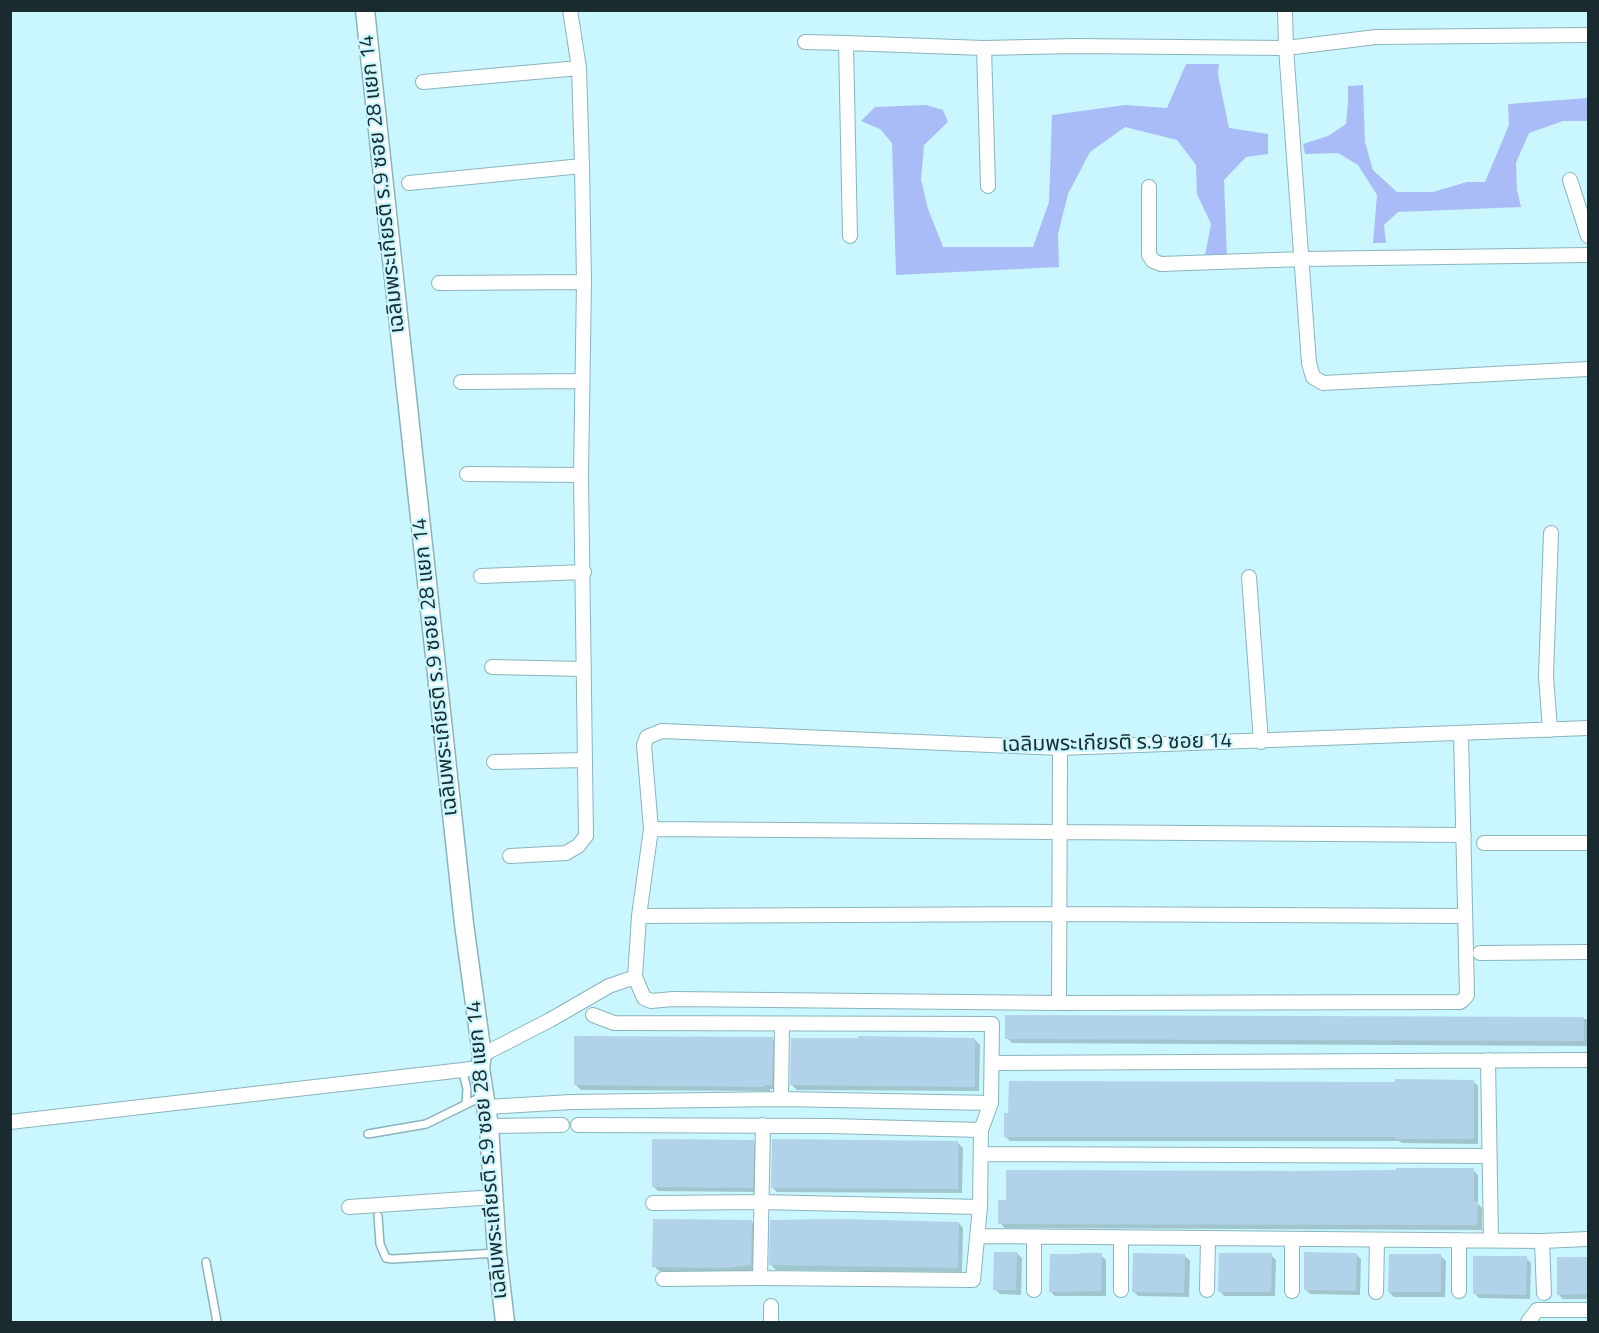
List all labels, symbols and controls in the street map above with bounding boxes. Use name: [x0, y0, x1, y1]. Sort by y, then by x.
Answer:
street label: เฉลิมพระเกียรติ ร.9 ซอย 28 แยก 14: [355, 34, 411, 334]
street label: เฉลิมพระเกียรติ ร.9 ซอย 28 แยก 14: [408, 517, 464, 817]
street label: เฉลิมพระเกียรติ ร.9 ซอย 14: [1002, 729, 1232, 759]
street label: เฉลิมพระเกียรติ ร.9 ซอย 28 แยก 14: [462, 1000, 514, 1300]

